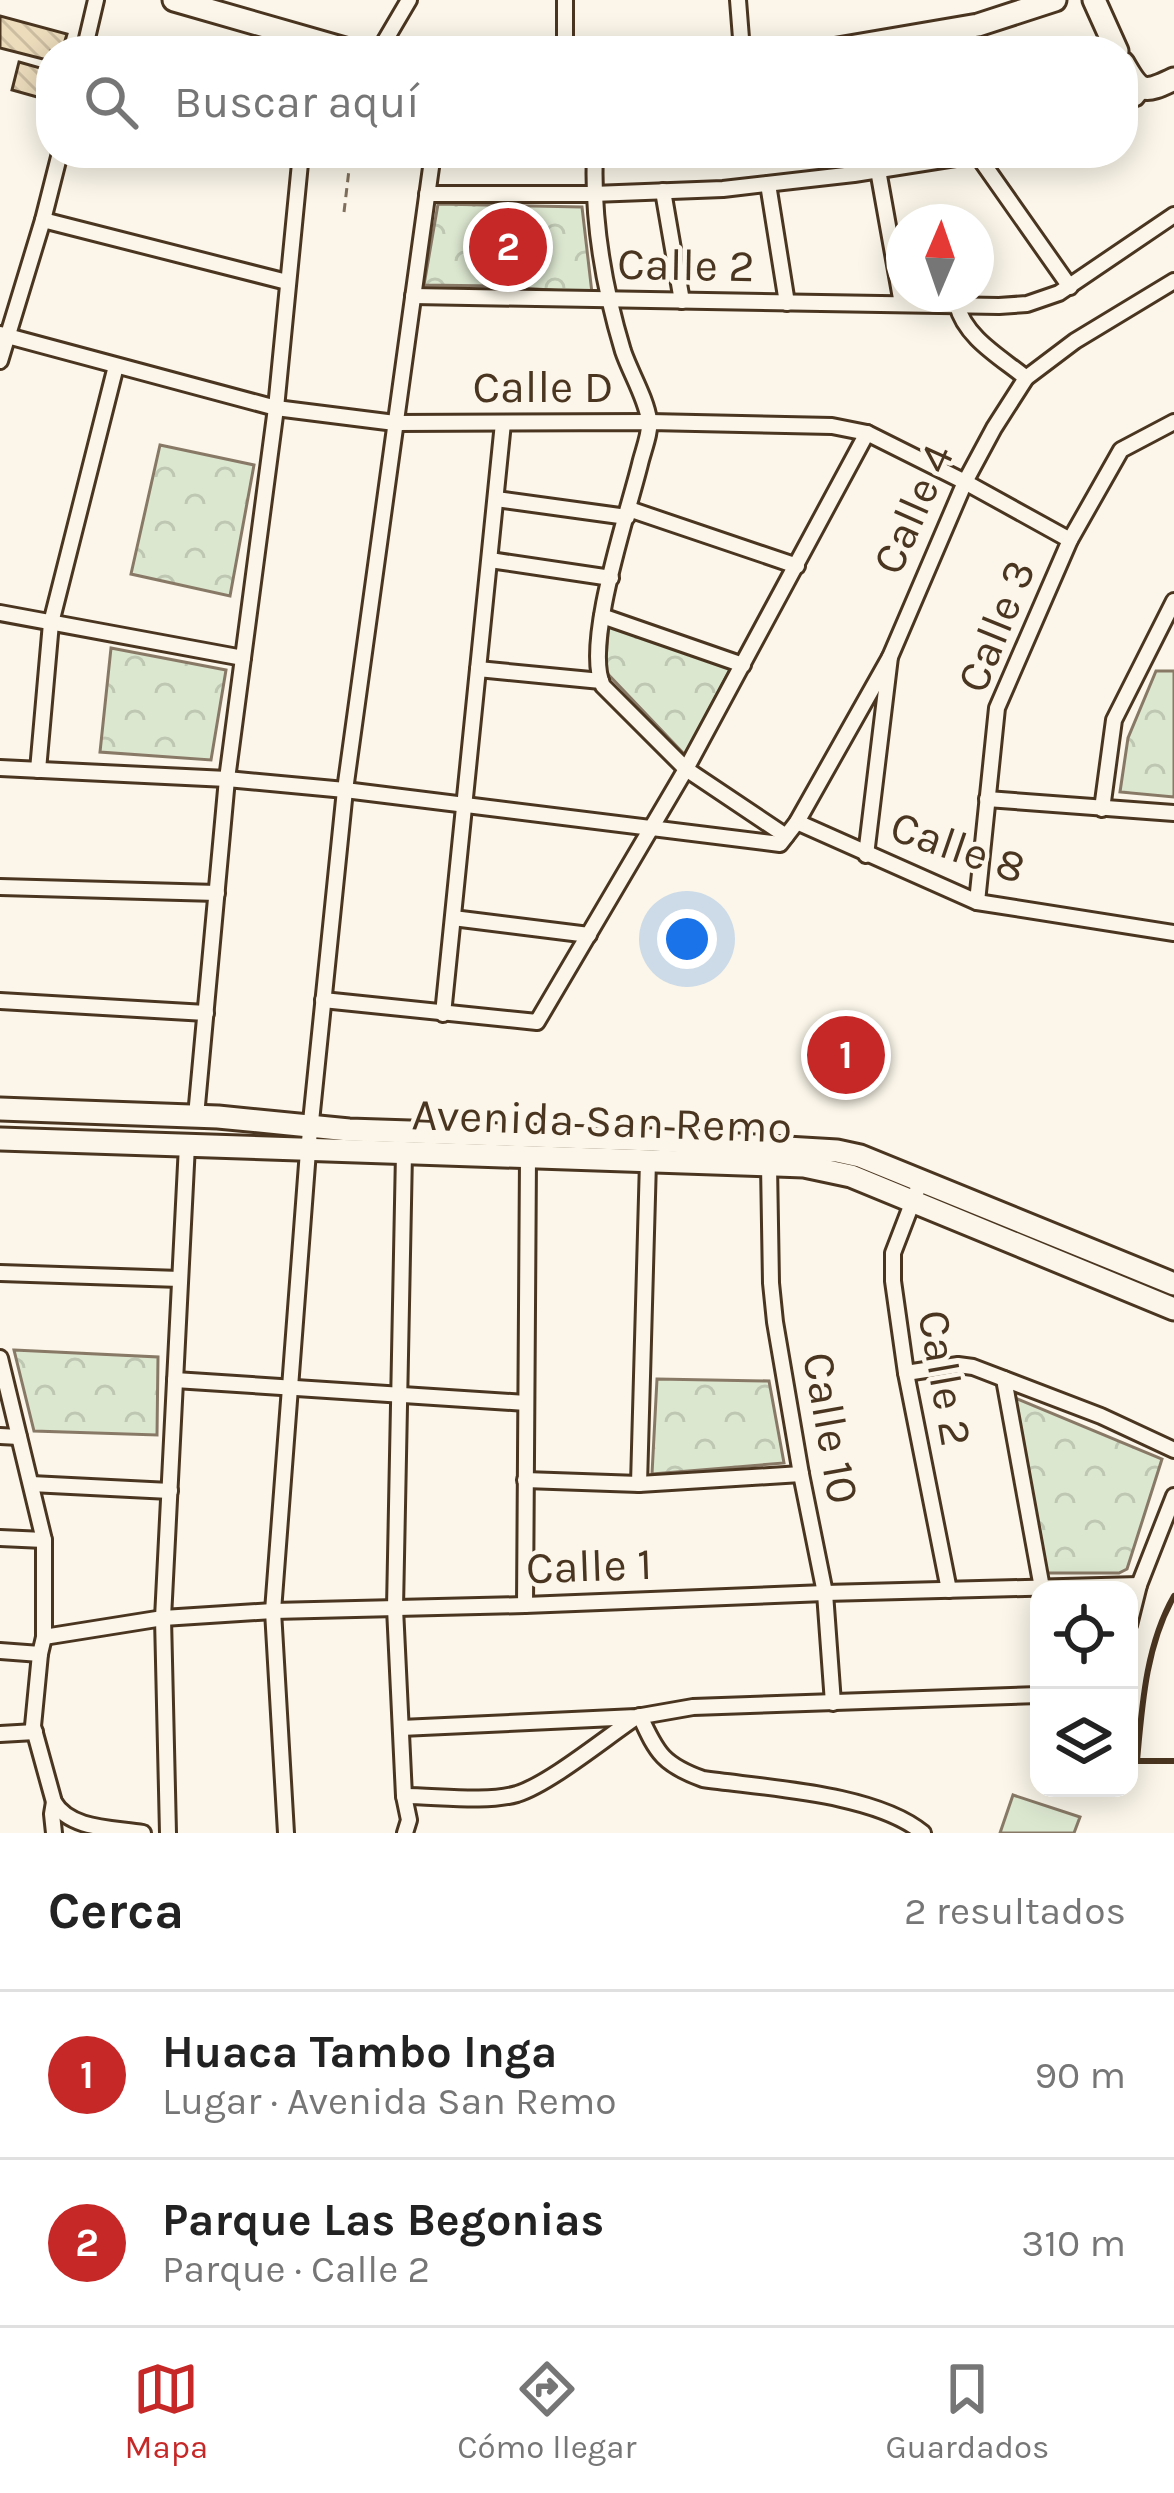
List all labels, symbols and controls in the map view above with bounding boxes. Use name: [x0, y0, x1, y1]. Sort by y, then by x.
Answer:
search box: [36, 36, 1138, 168]
icon: search: [78, 69, 144, 135]
text: Buscar aquí: [174, 76, 420, 128]
pin: 2: [469, 202, 547, 292]
north arrow: [886, 204, 994, 312]
street label: Calle 2: [617, 238, 755, 292]
street label: Calle D: [472, 361, 614, 413]
street label: Calle 4: [861, 436, 965, 582]
street label: Calle 3: [946, 552, 1046, 700]
street label: Calle 8: [884, 800, 1032, 894]
your location: [657, 909, 717, 969]
pin: 1: [807, 1010, 885, 1100]
street label: Avenida San Remo: [411, 1088, 793, 1154]
street label: Calle 2: [907, 1306, 983, 1450]
street label: Calle 10: [792, 1348, 870, 1508]
street label: Calle 1: [525, 1538, 653, 1594]
map controls: [1030, 1581, 1138, 1797]
button: locate: [1030, 1581, 1138, 1689]
button: layers: [1030, 1689, 1138, 1797]
text: Cerca: [48, 1881, 184, 1941]
text: 2 resultados: [904, 1888, 1126, 1934]
text: Huaca Tambo Inga: [162, 2026, 557, 2078]
text: 1: [80, 2052, 94, 2098]
text: 90 m: [1034, 2052, 1126, 2098]
text: Lugar · Avenida San Remo: [162, 2078, 617, 2124]
text: Parque Las Begonias: [162, 2194, 604, 2246]
text: 2: [75, 2220, 99, 2266]
text: 310 m: [1021, 2220, 1126, 2266]
text: Parque · Calle 2: [162, 2246, 430, 2292]
tab: Mapa: [125, 2356, 208, 2466]
tab: Cómo llegar: [457, 2356, 636, 2466]
tab: Guardados: [885, 2356, 1049, 2466]

